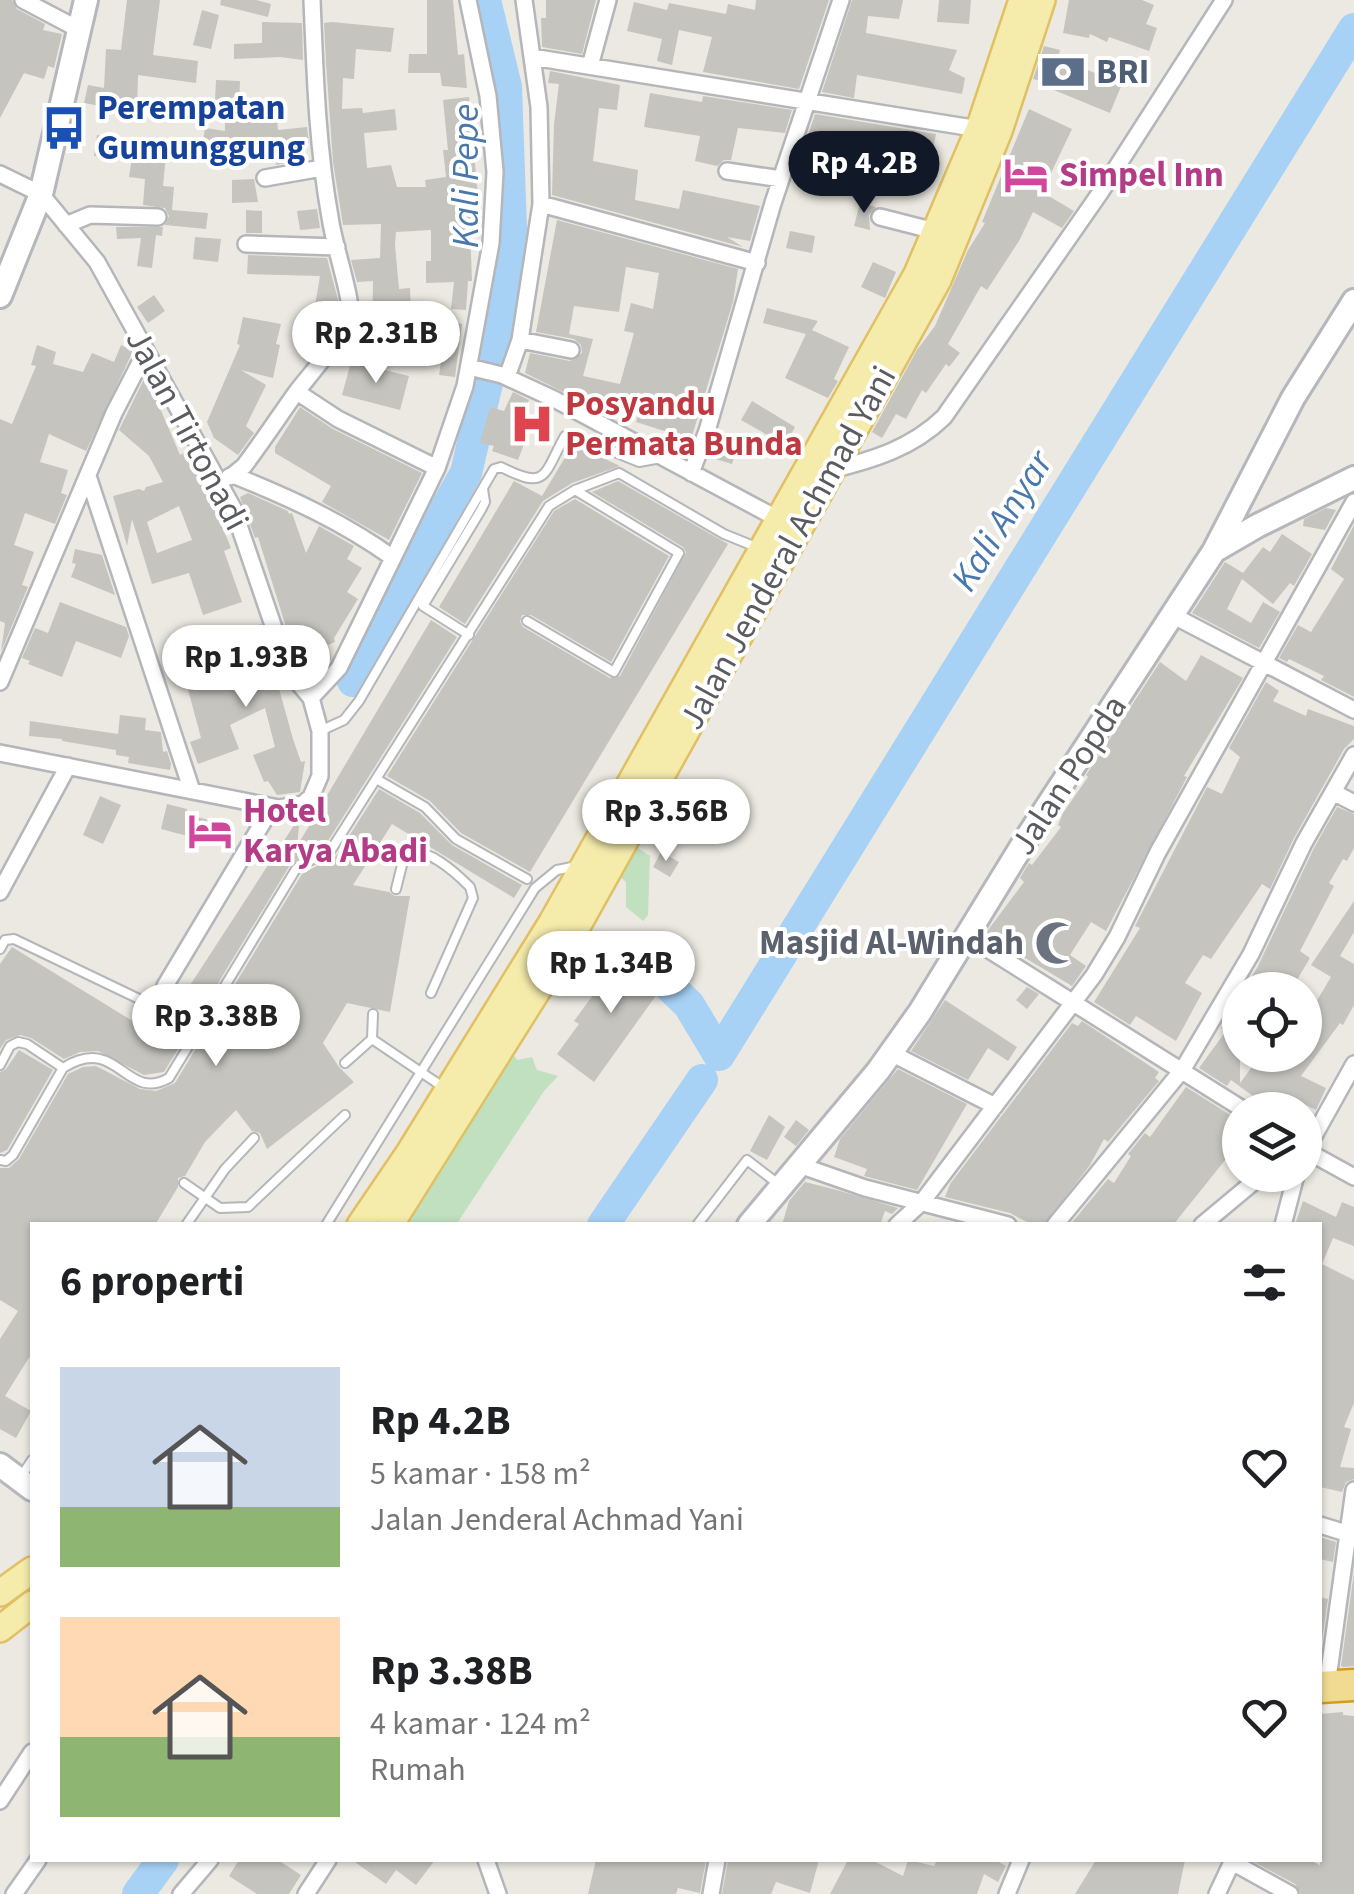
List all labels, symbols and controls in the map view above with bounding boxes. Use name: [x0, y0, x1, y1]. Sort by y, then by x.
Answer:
place label: BRI: [1096, 47, 1149, 97]
bank icon: BRI: [1039, 48, 1087, 96]
place label: Perempatan Gumunggung: [97, 83, 305, 173]
bus stop icon: Perempatan Gumunggung: [40, 104, 88, 152]
water label: Kali Pepe: [439, 104, 493, 248]
pin: Rp 4.2B: [772, 131, 956, 216]
text: Rp 4.2B: [810, 140, 918, 186]
place label: Simpel Inn: [1059, 150, 1224, 200]
hotel icon: Simpel Inn: [1002, 151, 1050, 199]
pin: Rp 2.31B: [273, 301, 479, 386]
text: Rp 2.31B: [314, 310, 438, 356]
street label: Jalan Tirtonadi: [113, 320, 261, 540]
street label: Jalan Jenderal Achmad Yani: [667, 357, 909, 739]
place label: Posyandu Permata Bunda: [565, 379, 803, 469]
hospital icon: Posyandu Permata Bunda: [508, 400, 556, 448]
water label: Kali Anyar: [938, 439, 1067, 602]
pin: Rp 1.93B: [143, 625, 349, 710]
text: Rp 1.93B: [184, 634, 308, 680]
street label: Jalan Popda: [999, 685, 1139, 865]
pin: Rp 3.56B: [563, 779, 769, 864]
place label: Hotel Karya Abadi: [243, 786, 428, 876]
text: Rp 3.56B: [604, 788, 728, 834]
hotel icon: Hotel Karya Abadi: [186, 807, 234, 855]
place label: Masjid Al-Windah: [759, 918, 1024, 968]
mosque icon: Masjid Al-Windah: [1033, 919, 1081, 967]
pin: Rp 1.34B: [508, 931, 714, 1016]
text: Rp 1.34B: [549, 940, 673, 986]
map controls: [1222, 972, 1322, 1192]
button: locate: [1222, 972, 1322, 1072]
pin: Rp 3.38B: [113, 984, 319, 1069]
text: Rp 3.38B: [154, 993, 278, 1039]
button: layers: [1222, 1092, 1322, 1192]
text: 6 properti: [60, 1252, 244, 1312]
icon: filters: [1237, 1255, 1292, 1310]
text: Rp 4.2B: [370, 1391, 511, 1451]
icon: home: [140, 1407, 260, 1527]
icon: heart: [1237, 1440, 1292, 1495]
text: 5 kamar · 158 m²: [370, 1451, 591, 1497]
text: Jalan Jenderal Achmad Yani: [370, 1497, 744, 1543]
text: Rp 3.38B: [370, 1641, 533, 1701]
icon: home: [140, 1657, 260, 1777]
icon: heart: [1237, 1690, 1292, 1745]
text: 4 kamar · 124 m²: [370, 1701, 591, 1747]
text: Rumah: [370, 1747, 466, 1793]

